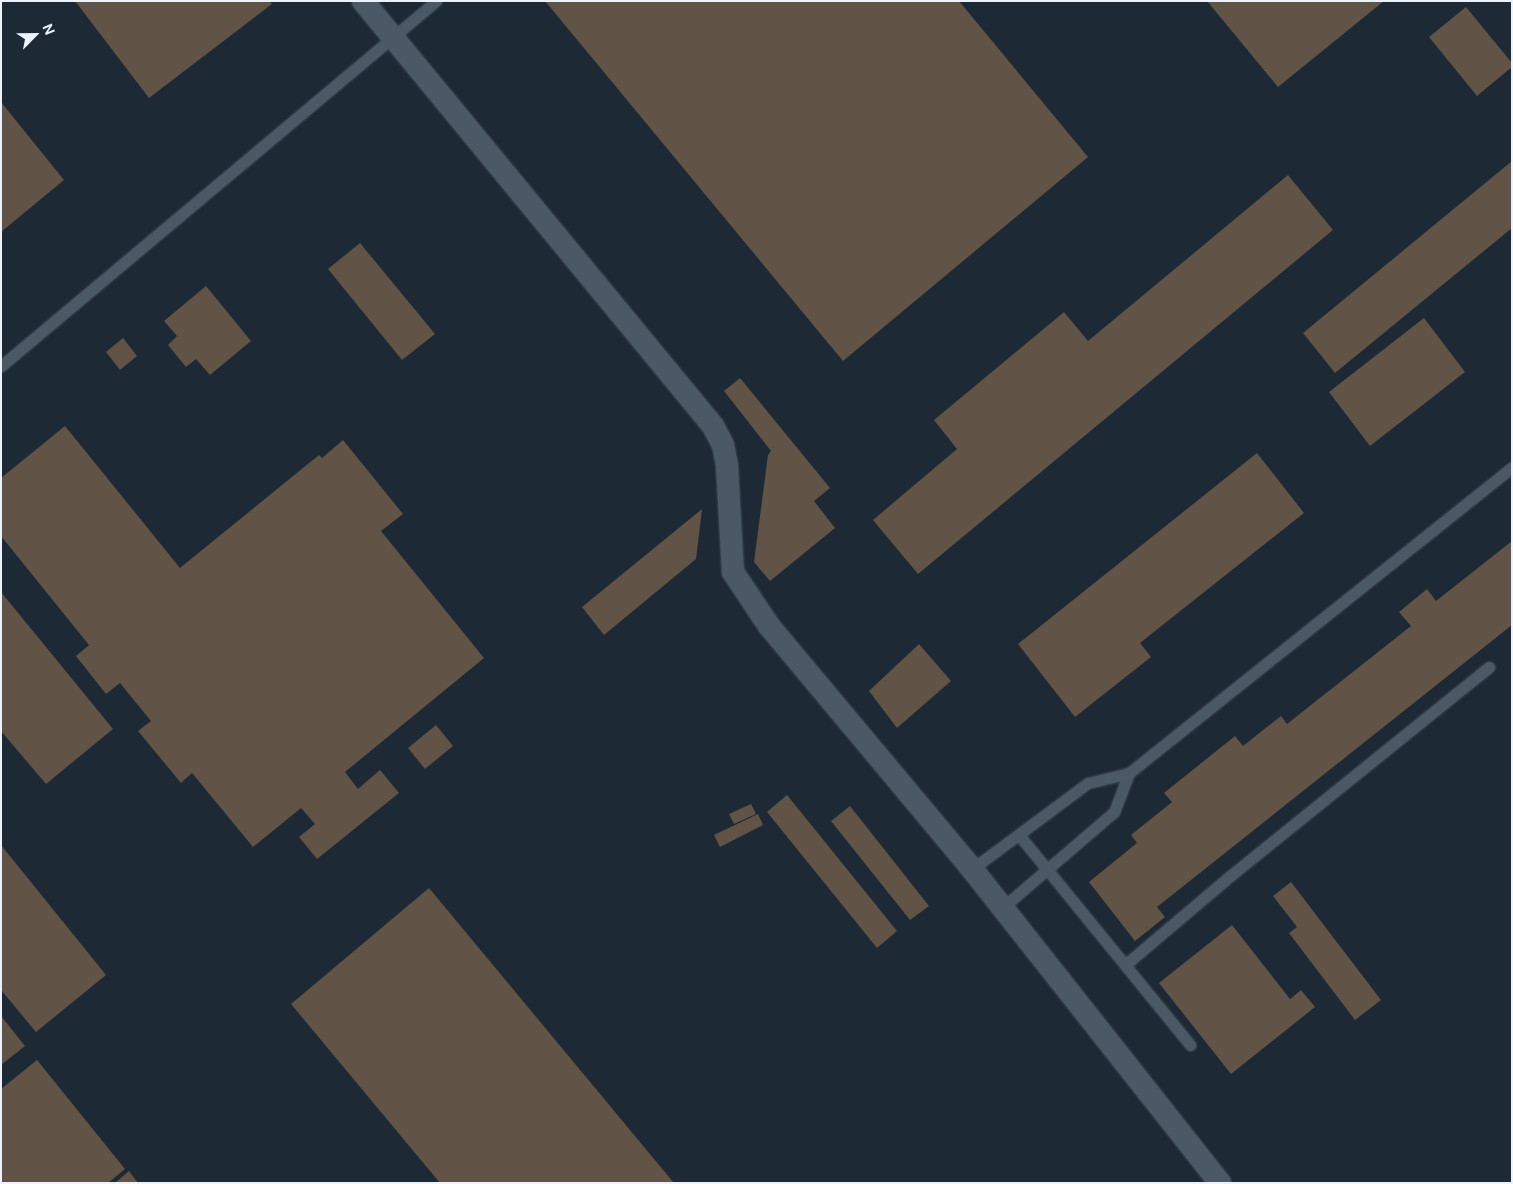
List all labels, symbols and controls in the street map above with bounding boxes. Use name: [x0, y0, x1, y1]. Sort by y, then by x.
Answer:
north arrow: [10, 10, 60, 60]
text: N: [39, 21, 59, 37]

